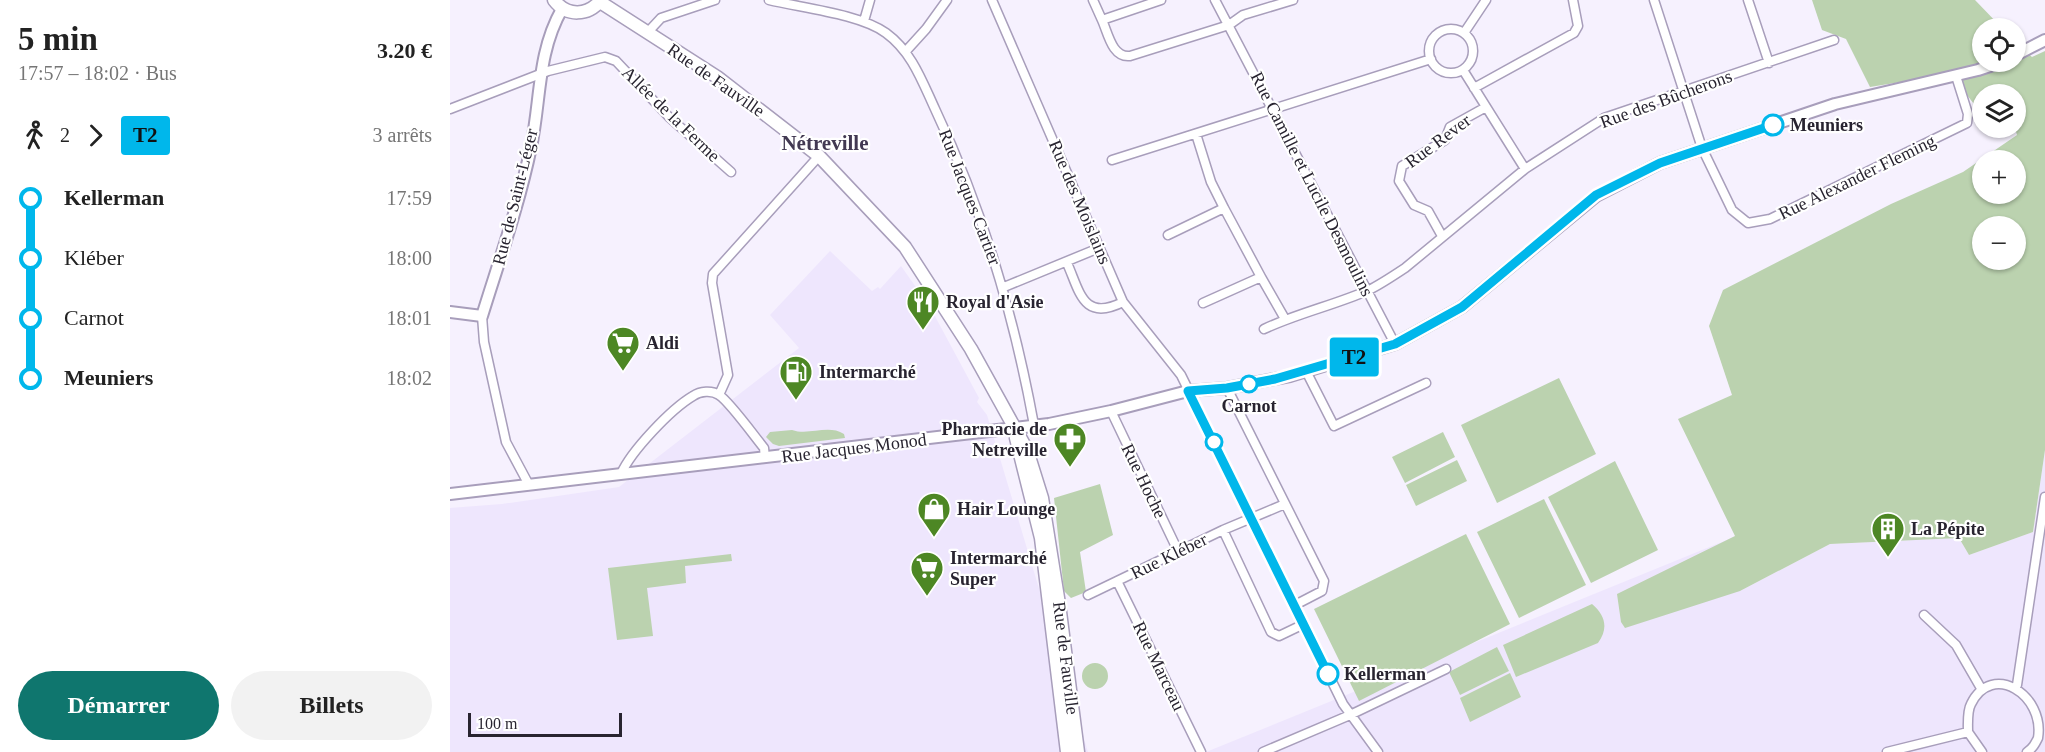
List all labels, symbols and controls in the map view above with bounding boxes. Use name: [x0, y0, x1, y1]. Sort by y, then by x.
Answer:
map controls: [1972, 18, 2026, 270]
button: locate: [1972, 18, 2026, 72]
text: 5 min: [18, 21, 98, 57]
text: 3.20 €: [377, 38, 432, 63]
street label: Rue de Fauville: [664, 39, 768, 121]
text: 17:57 – 18:02 · Bus: [18, 62, 177, 84]
street label: Allée de la Ferme: [618, 62, 724, 166]
street label: Rue des Bûcherons: [1597, 66, 1735, 132]
street label: Rue Camille et Lucile Desmoulins: [1247, 69, 1377, 299]
button: layers: [1972, 84, 2026, 138]
street label: Rue Rever: [1401, 110, 1475, 172]
marker: Meuniers: [1762, 114, 1784, 136]
place label: Meuniers: [1790, 115, 1863, 135]
icon: walk: [18, 119, 51, 152]
icon: forward: [79, 119, 112, 152]
text: T2: [133, 123, 158, 147]
text: 2: [60, 124, 70, 146]
text: 3 arrêts: [373, 124, 432, 146]
street label: Rue Jacques Cartier: [935, 126, 1005, 268]
street label: Rue de Saint-Léger: [488, 127, 542, 267]
street label: Rue Alexander Fleming: [1775, 130, 1939, 224]
district label: Nétreville: [781, 131, 869, 155]
street label: Rue des Moislains: [1045, 137, 1115, 267]
button: +: [1972, 150, 2026, 204]
text: Kellerman: [64, 185, 164, 210]
text: 17:59: [386, 187, 432, 209]
button: −: [1972, 216, 2026, 270]
text: Kléber: [64, 245, 124, 270]
text: 18:00: [386, 247, 432, 269]
restaurant icon: Royal d'Asie: [905, 284, 941, 331]
place label: Royal d'Asie: [946, 292, 1044, 312]
text: Carnot: [64, 305, 124, 330]
text: 18:01: [386, 307, 432, 329]
supermarket icon: Aldi: [605, 325, 641, 372]
place label: Aldi: [646, 333, 679, 353]
line badge: T2: [1327, 338, 1381, 376]
text: T2: [1342, 345, 1366, 369]
fuel station icon: Intermarché: [778, 354, 814, 401]
place label: Intermarché: [819, 362, 916, 382]
text: Meuniers: [64, 365, 153, 390]
text: 18:02: [386, 367, 432, 389]
marker: Carnot: [1240, 375, 1258, 393]
place label: Carnot: [1222, 396, 1277, 416]
place label: Pharmacie de Netreville: [942, 419, 1047, 460]
pharmacy icon: Pharmacie de Netreville: [1052, 421, 1088, 468]
street label: Rue Jacques Monod: [780, 429, 928, 467]
unlabelled marker: [1205, 433, 1223, 451]
street label: Rue Hoche: [1117, 440, 1171, 522]
shop icon: Hair Lounge: [916, 491, 952, 538]
place label: Hair Lounge: [957, 499, 1055, 519]
building icon: La Pépite: [1870, 511, 1906, 558]
place label: La Pépite: [1911, 519, 1985, 539]
street label: Rue Kléber: [1128, 529, 1210, 583]
place label: Intermarché Super: [950, 548, 1047, 589]
supermarket icon: Intermarché Super: [909, 550, 945, 597]
street label: Rue de Fauville: [1049, 600, 1083, 716]
street label: Rue Marceau: [1129, 618, 1189, 714]
marker: Kellerman: [1317, 663, 1339, 685]
place label: Kellerman: [1344, 664, 1426, 684]
button: Démarrer: [18, 671, 219, 740]
button: Billets: [231, 671, 432, 740]
scale bar: [468, 710, 622, 738]
text: 100 m: [477, 715, 517, 732]

